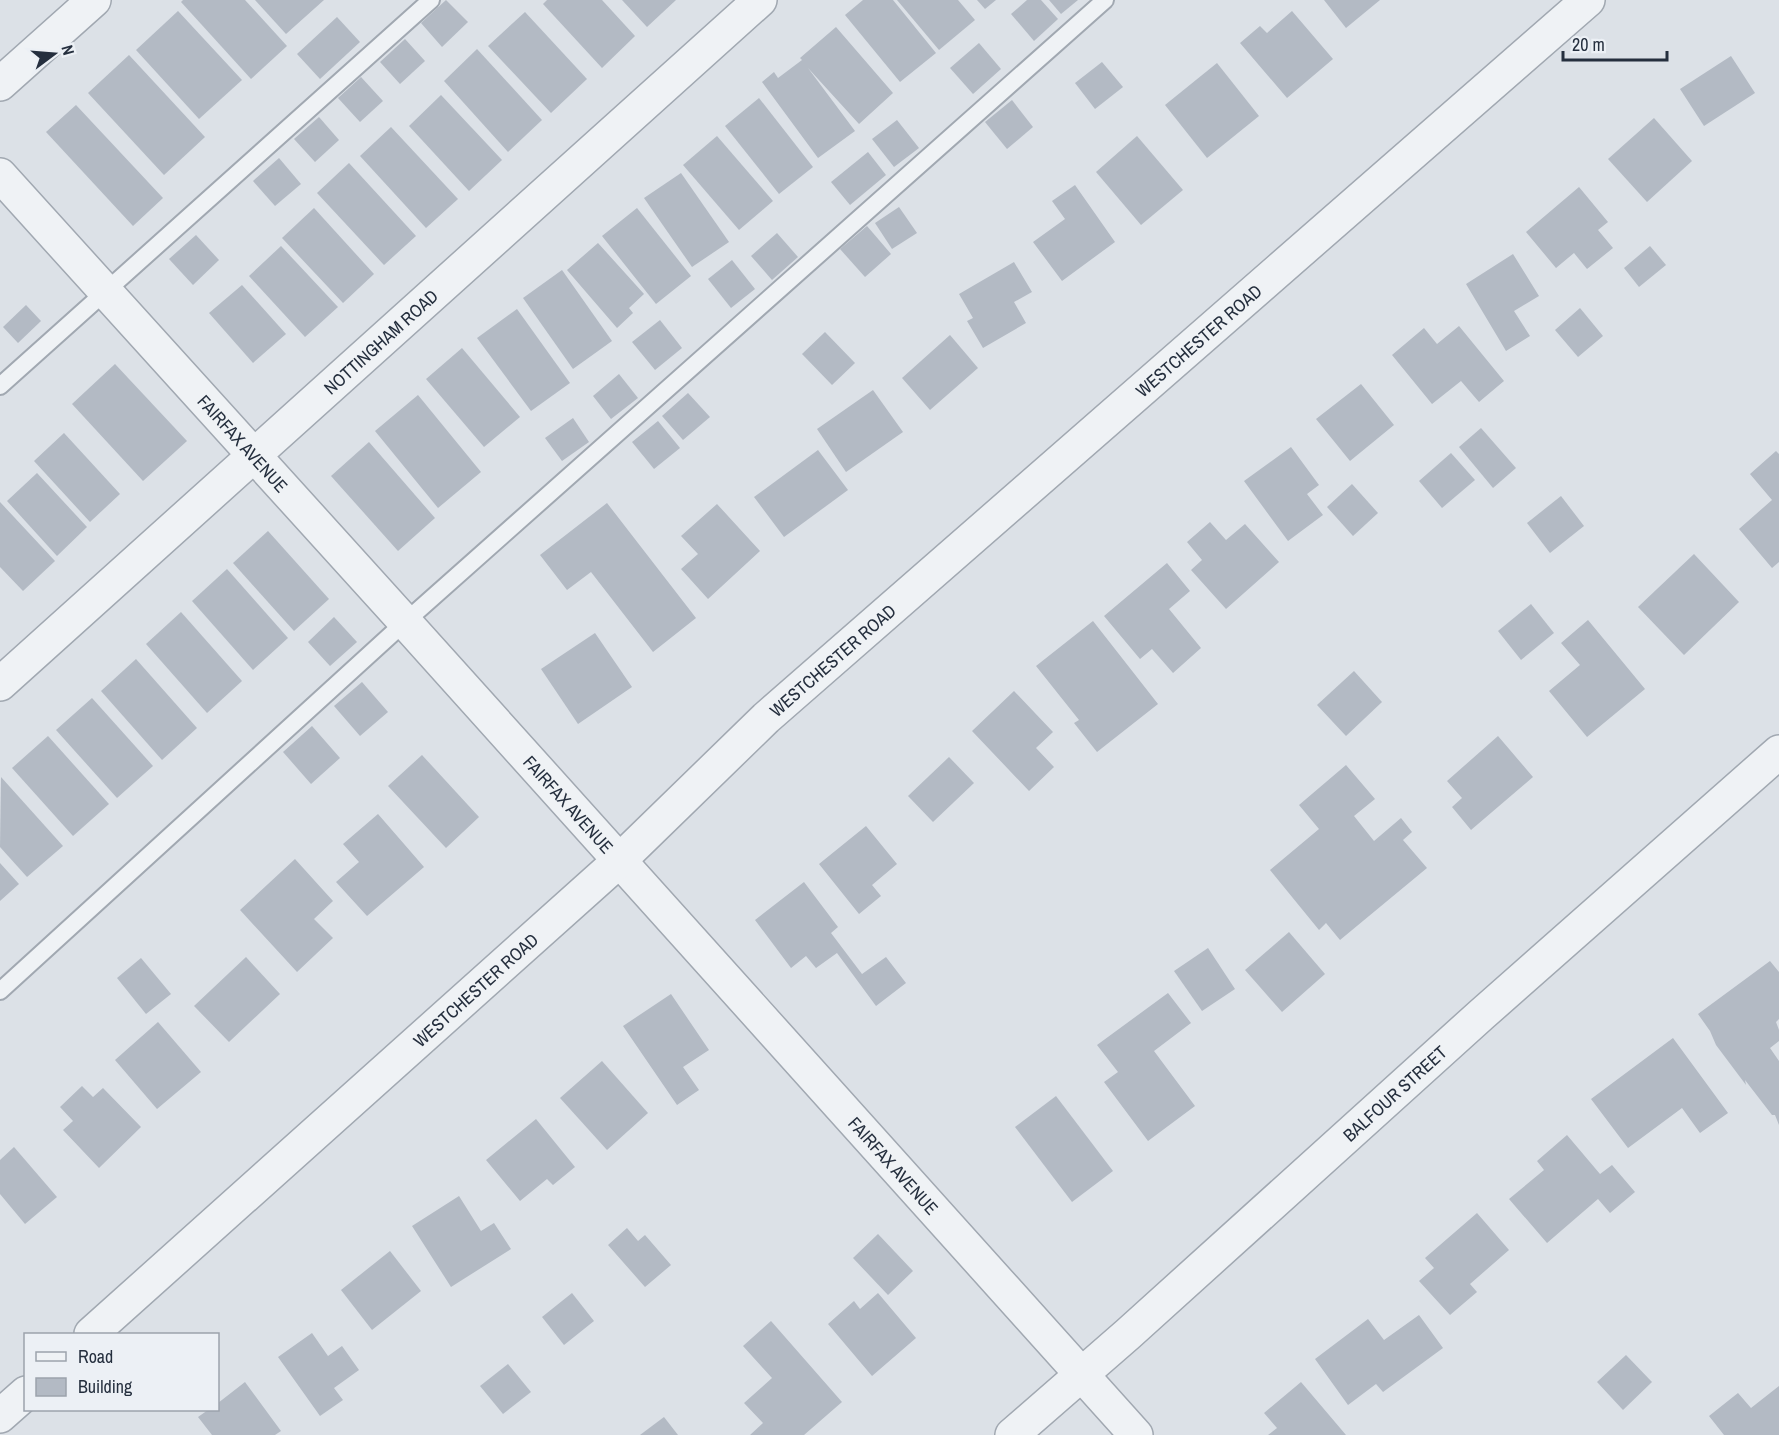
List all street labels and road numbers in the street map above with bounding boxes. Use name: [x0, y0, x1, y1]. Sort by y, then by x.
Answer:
street label: WESTCHESTER ROAD: [1130, 278, 1267, 402]
street label: NOTTINGHAM ROAD: [318, 283, 443, 400]
street label: FAIRFAX AVENUE: [192, 389, 294, 498]
street label: WESTCHESTER ROAD: [764, 598, 901, 722]
street label: FAIRFAX AVENUE: [518, 750, 619, 858]
street label: WESTCHESTER ROAD: [407, 927, 543, 1052]
street label: BALFOUR STREET: [1337, 1040, 1452, 1147]
street label: FAIRFAX AVENUE: [843, 1111, 944, 1220]

